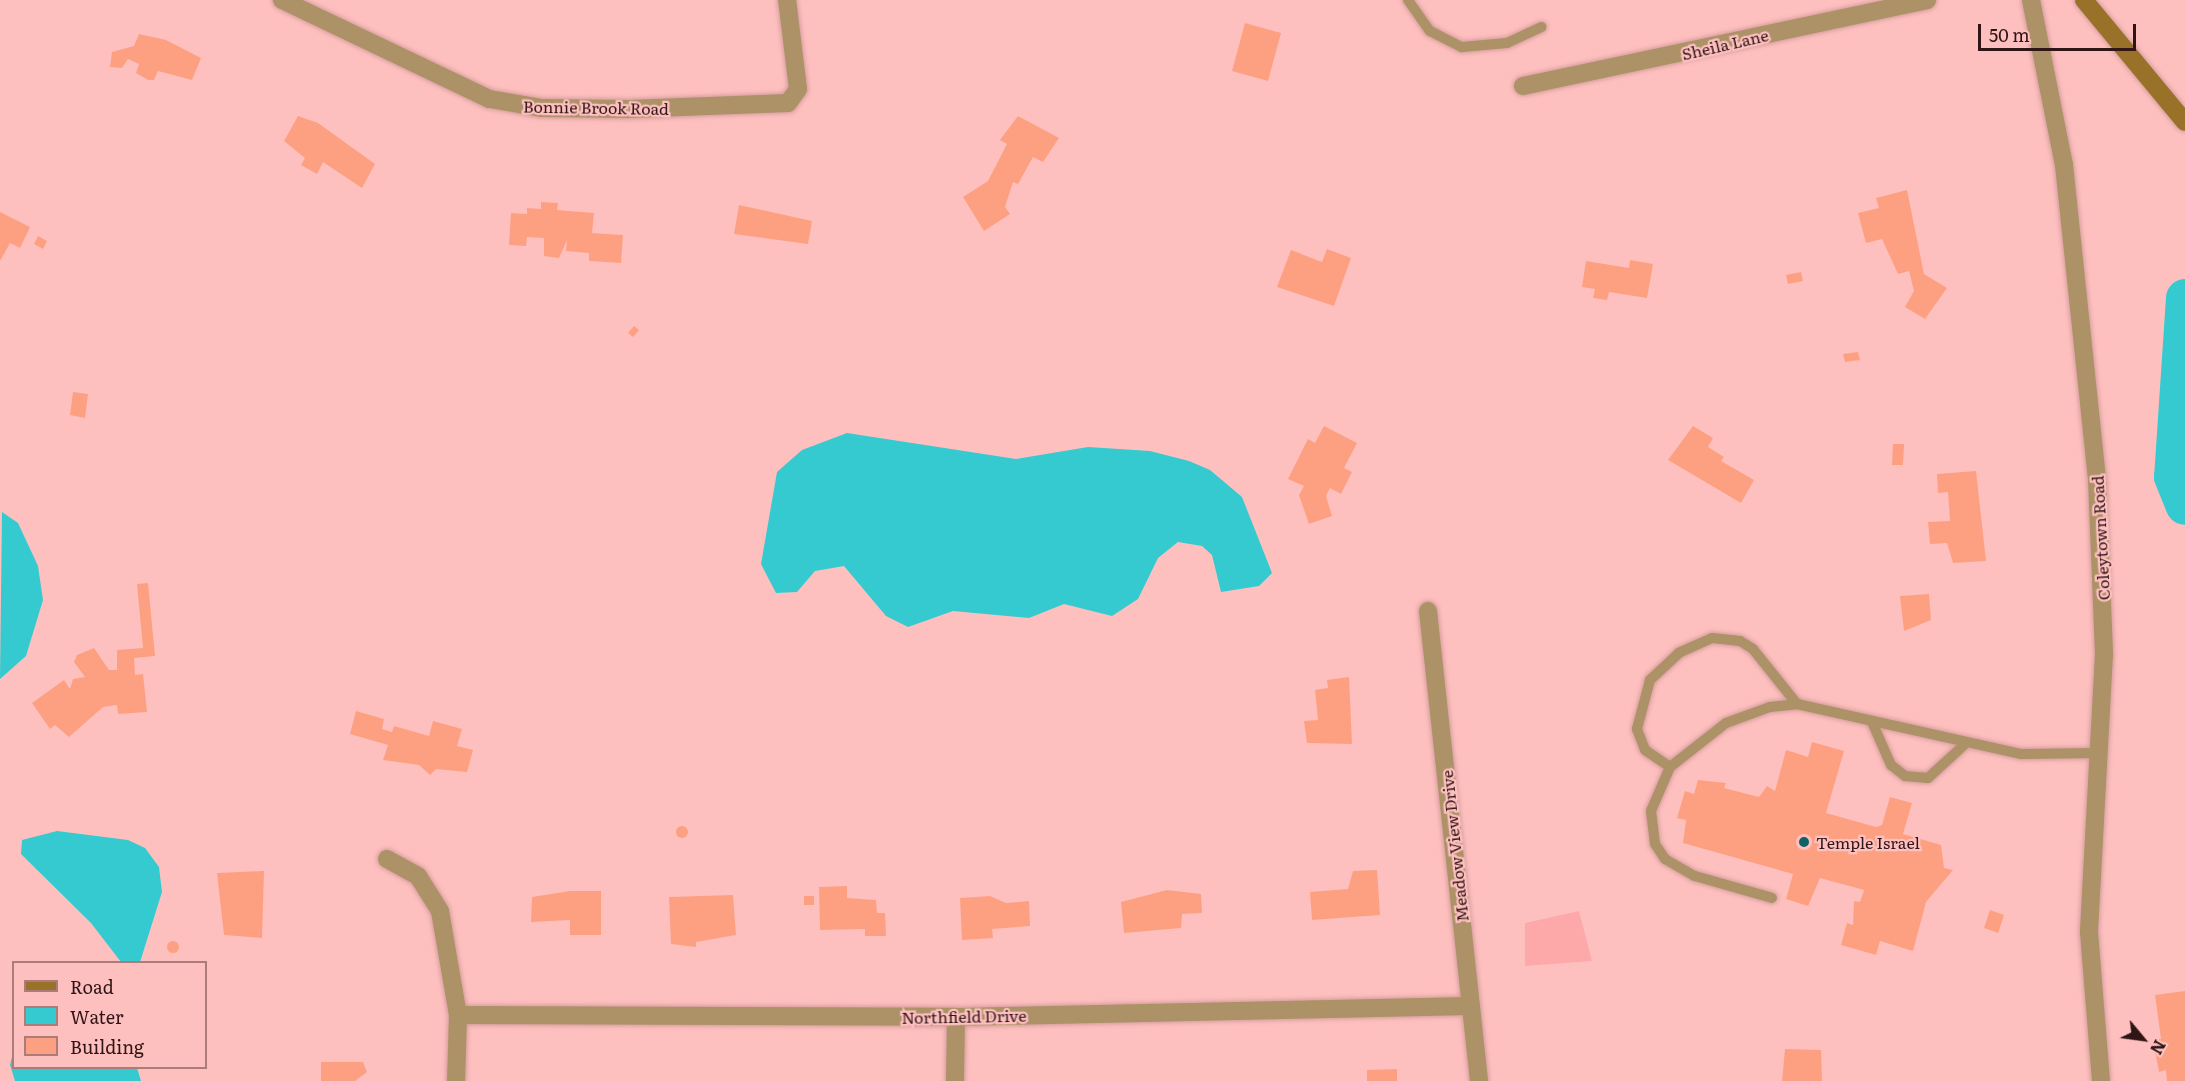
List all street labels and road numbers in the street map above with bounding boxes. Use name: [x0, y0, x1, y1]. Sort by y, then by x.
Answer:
street label: Sheila Lane: [1680, 25, 1770, 63]
street label: Bonnie Brook Road: [523, 96, 669, 118]
street label: Coleytown Road: [2087, 475, 2113, 601]
street label: Meadow View Drive: [1436, 769, 1472, 923]
street label: Northfield Drive: [901, 1005, 1027, 1027]

